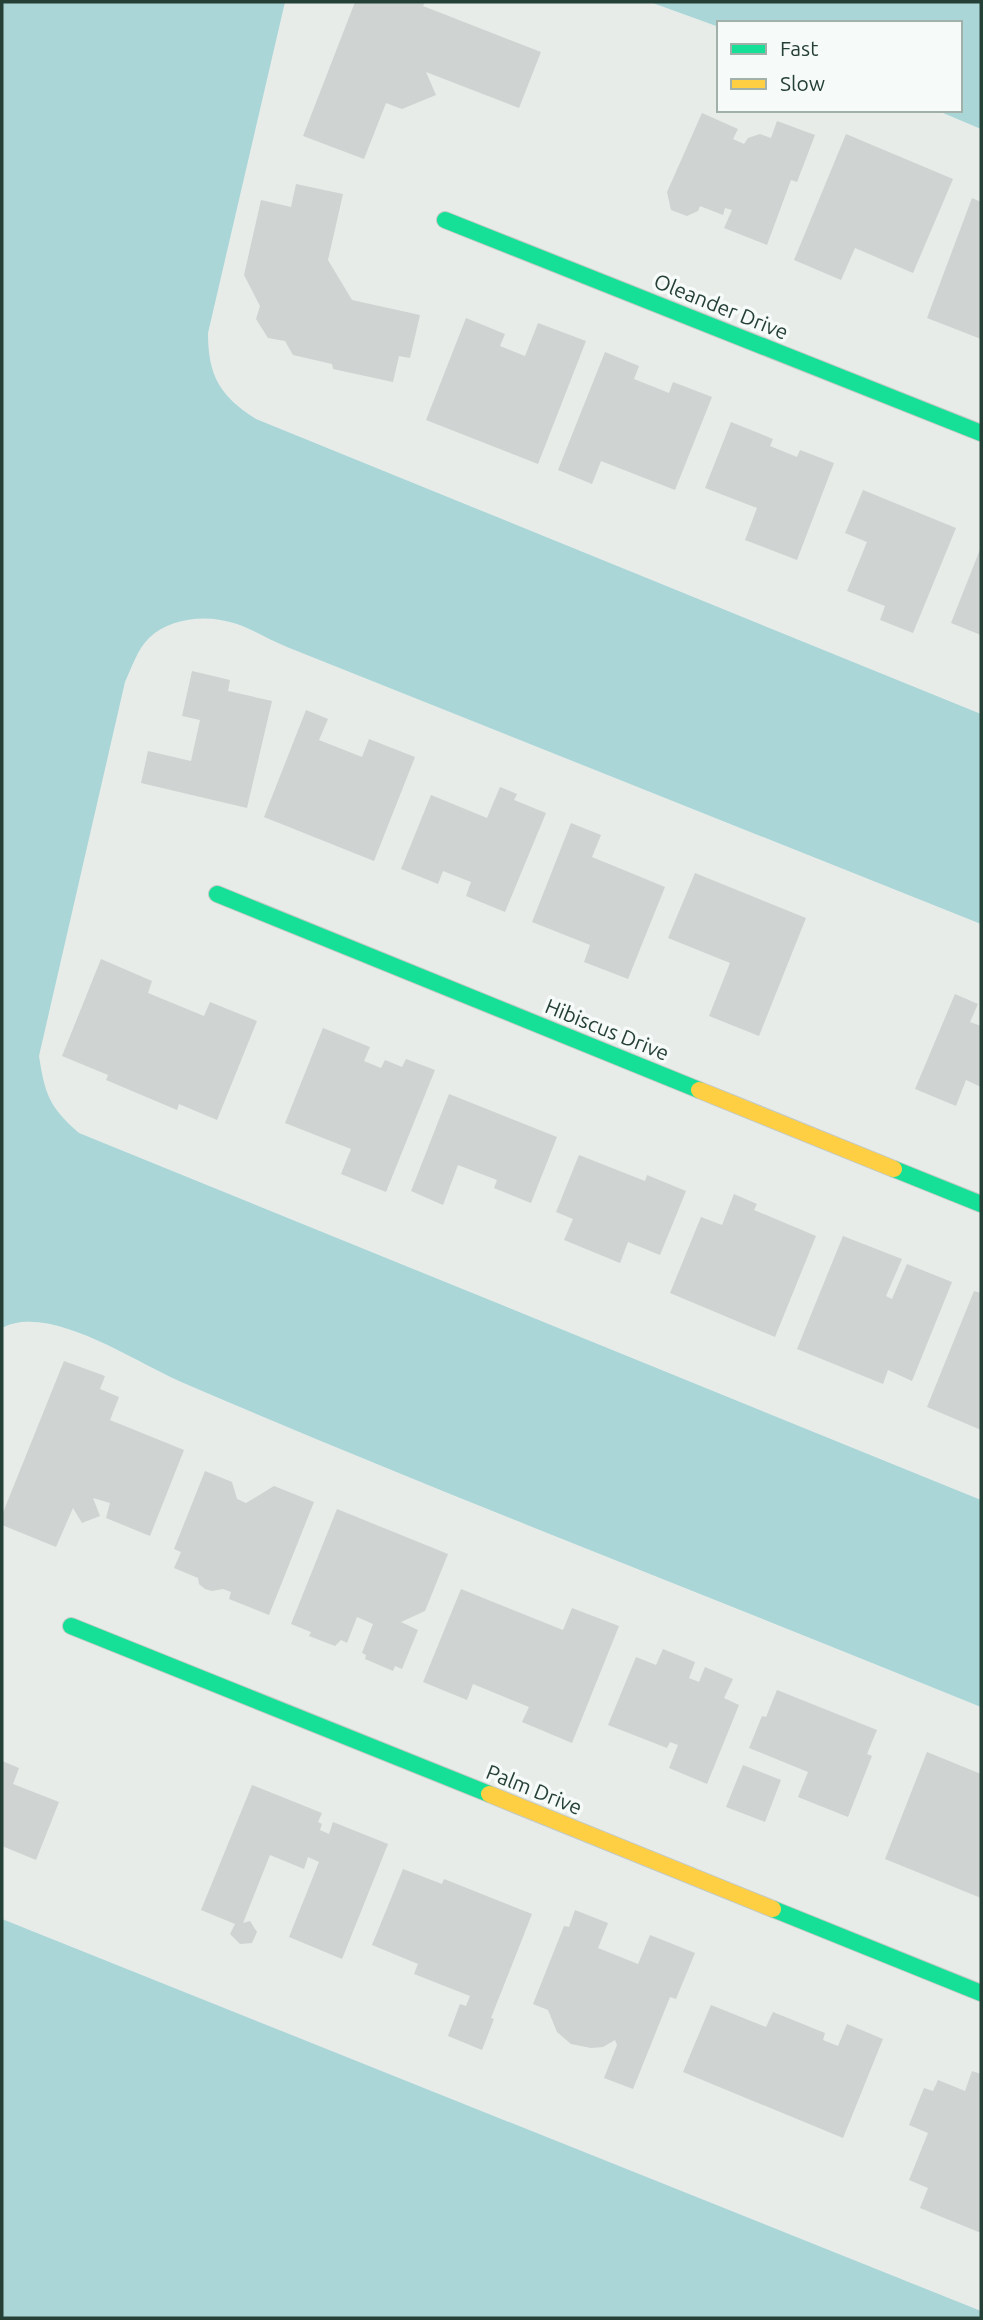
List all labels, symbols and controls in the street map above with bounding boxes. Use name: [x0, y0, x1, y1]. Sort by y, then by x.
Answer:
legend: [717, 21, 962, 112]
text: Fast: [780, 36, 818, 60]
text: Slow: [780, 71, 825, 95]
street label: Oleander Drive: [651, 268, 792, 344]
street label: Hibiscus Drive: [542, 993, 673, 1065]
street label: Palm Drive: [483, 1759, 586, 1819]

